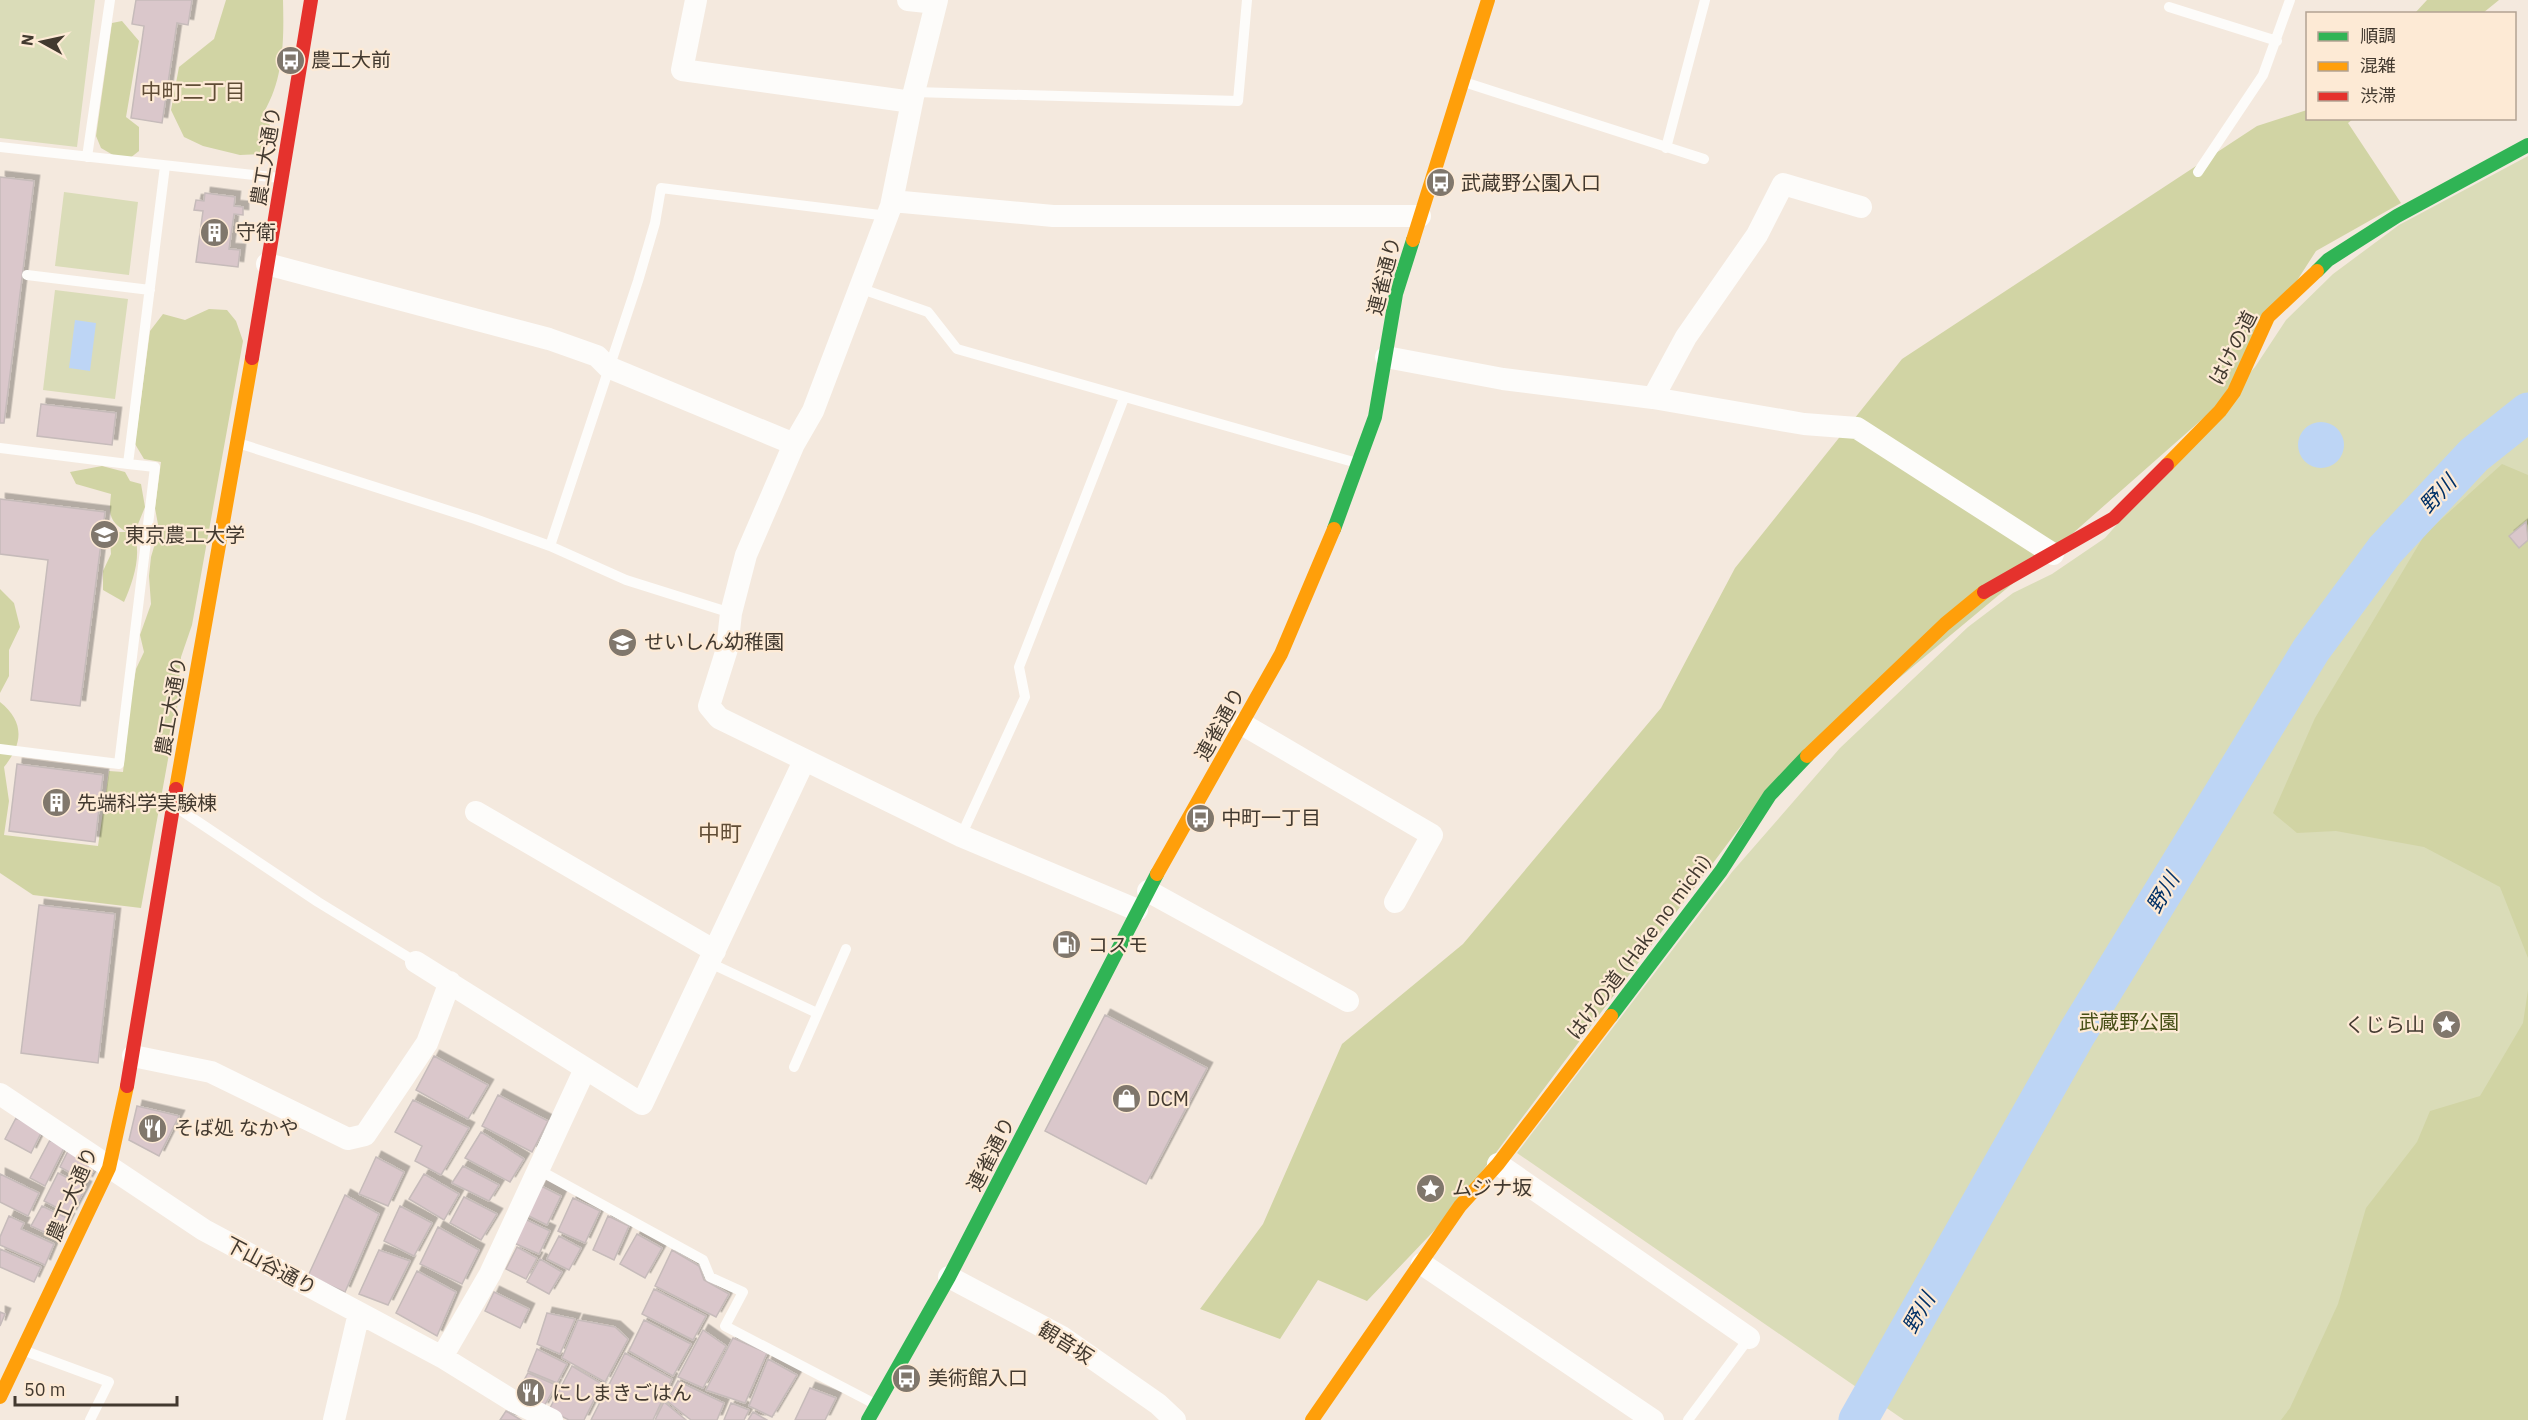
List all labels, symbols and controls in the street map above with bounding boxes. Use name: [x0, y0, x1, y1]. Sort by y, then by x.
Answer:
north arrow: [12, 12, 72, 72]
legend: [2306, 12, 2516, 120]
text: 順調: [2360, 24, 2396, 47]
text: N: [16, 33, 38, 47]
bus stop icon: 農工大前: [274, 44, 306, 76]
place label: 農工大前: [311, 46, 391, 73]
text: 混雑: [2360, 54, 2396, 77]
district label: 中町二丁目: [141, 77, 246, 105]
text: 渋滞: [2360, 84, 2396, 107]
street label: 農工大通り: [244, 104, 287, 207]
bus stop icon: 武蔵野公園入口: [1424, 167, 1456, 199]
place label: 武蔵野公園入口: [1461, 169, 1601, 196]
building icon: 守衛: [199, 216, 231, 248]
place label: 守衛: [236, 218, 276, 245]
street label: 連雀通り: [1361, 234, 1406, 318]
street label: はけの道: [2202, 306, 2263, 390]
water label: 野川: [2413, 467, 2463, 518]
school or university icon: 東京農工大学: [88, 519, 120, 551]
place label: 東京農工大学: [125, 521, 245, 548]
school or university icon: せいしん幼稚園: [607, 626, 639, 658]
place label: せいしん幼稚園: [644, 628, 784, 655]
street label: 農工大通り: [149, 654, 192, 757]
street label: 連雀通り: [1188, 682, 1251, 765]
building icon: 先端科学実験棟: [40, 787, 72, 819]
place label: 先端科学実験棟: [77, 789, 217, 816]
bus stop icon: 中町一丁目: [1184, 802, 1216, 834]
place label: 中町一丁目: [1221, 804, 1321, 831]
district label: 中町: [698, 818, 742, 847]
street label: はけの道 (Hake no michi): [1560, 849, 1717, 1045]
water label: 野川: [2139, 866, 2186, 918]
fuel station icon: コスモ: [1051, 929, 1083, 961]
place label: コスモ: [1088, 931, 1148, 958]
park label: 武蔵野公園: [2079, 1008, 2179, 1035]
place icon: くじら山: [2430, 1009, 2462, 1041]
place label: くじら山: [2345, 1011, 2425, 1038]
shop icon: DCM: [1110, 1083, 1142, 1115]
place label: DCM: [1147, 1085, 1189, 1112]
restaurant icon: そば処 なかや: [137, 1112, 169, 1144]
street label: 連雀通り: [960, 1112, 1021, 1196]
place label: そば処 なかや: [174, 1114, 299, 1141]
street label: 農工大通り: [40, 1143, 104, 1245]
place icon: ムジナ坂: [1415, 1172, 1447, 1204]
place label: ムジナ坂: [1452, 1174, 1532, 1201]
street label: 下山谷通り: [221, 1230, 322, 1301]
water label: 野川: [1896, 1286, 1942, 1338]
street label: 観音坂: [1034, 1315, 1099, 1370]
bus stop icon: 美術館入口: [891, 1362, 923, 1394]
place label: 美術館入口: [928, 1364, 1028, 1391]
scale bar: [15, 1369, 177, 1407]
restaurant icon: にしまきごはん: [515, 1377, 547, 1409]
text: 50 m: [24, 1378, 66, 1401]
place label: にしまきごはん: [552, 1379, 692, 1406]

